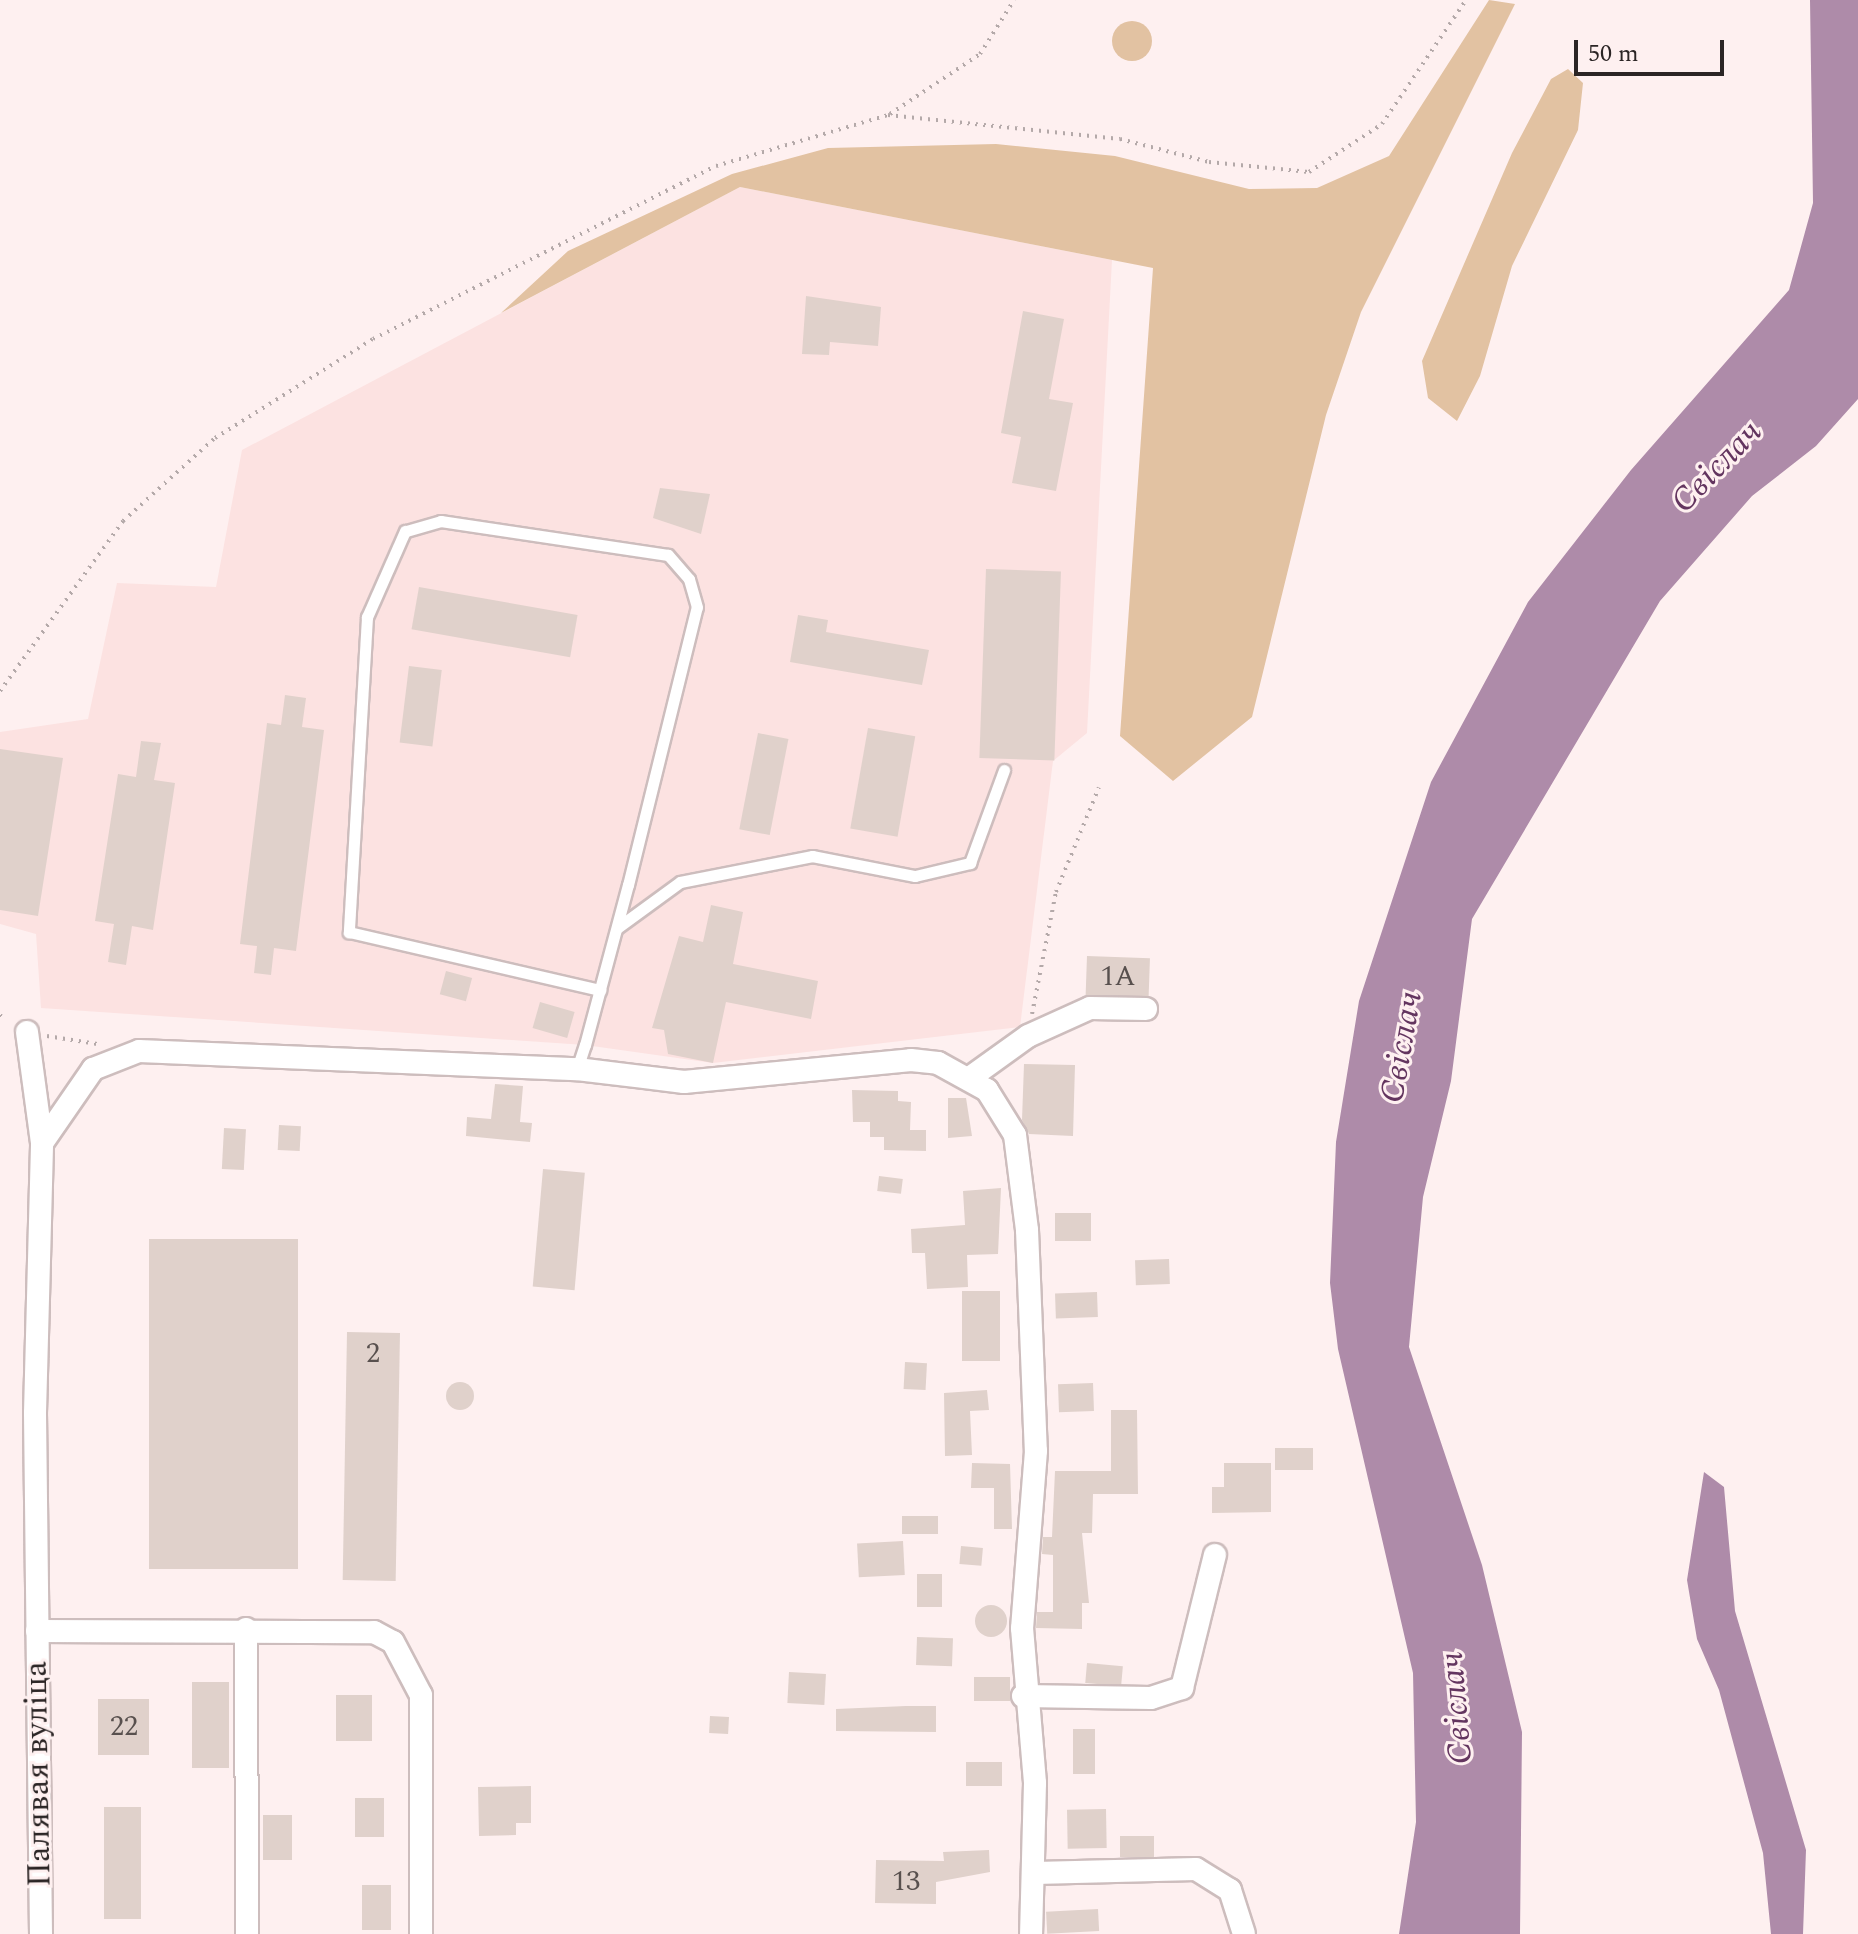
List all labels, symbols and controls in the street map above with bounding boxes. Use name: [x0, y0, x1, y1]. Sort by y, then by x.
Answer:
scale bar: [1578, 24, 1728, 74]
text: 50 m: [1588, 36, 1639, 72]
water label: Свіслач: [1663, 412, 1771, 522]
house number: 1А: [1101, 960, 1135, 994]
water label: Свіслач: [1372, 988, 1432, 1106]
house number: 2: [366, 1337, 380, 1371]
water label: Свіслач: [1432, 1650, 1482, 1766]
street label: Палявая вуліца: [18, 1661, 60, 1887]
house number: 22: [110, 1710, 138, 1744]
house number: 13: [892, 1865, 920, 1899]

